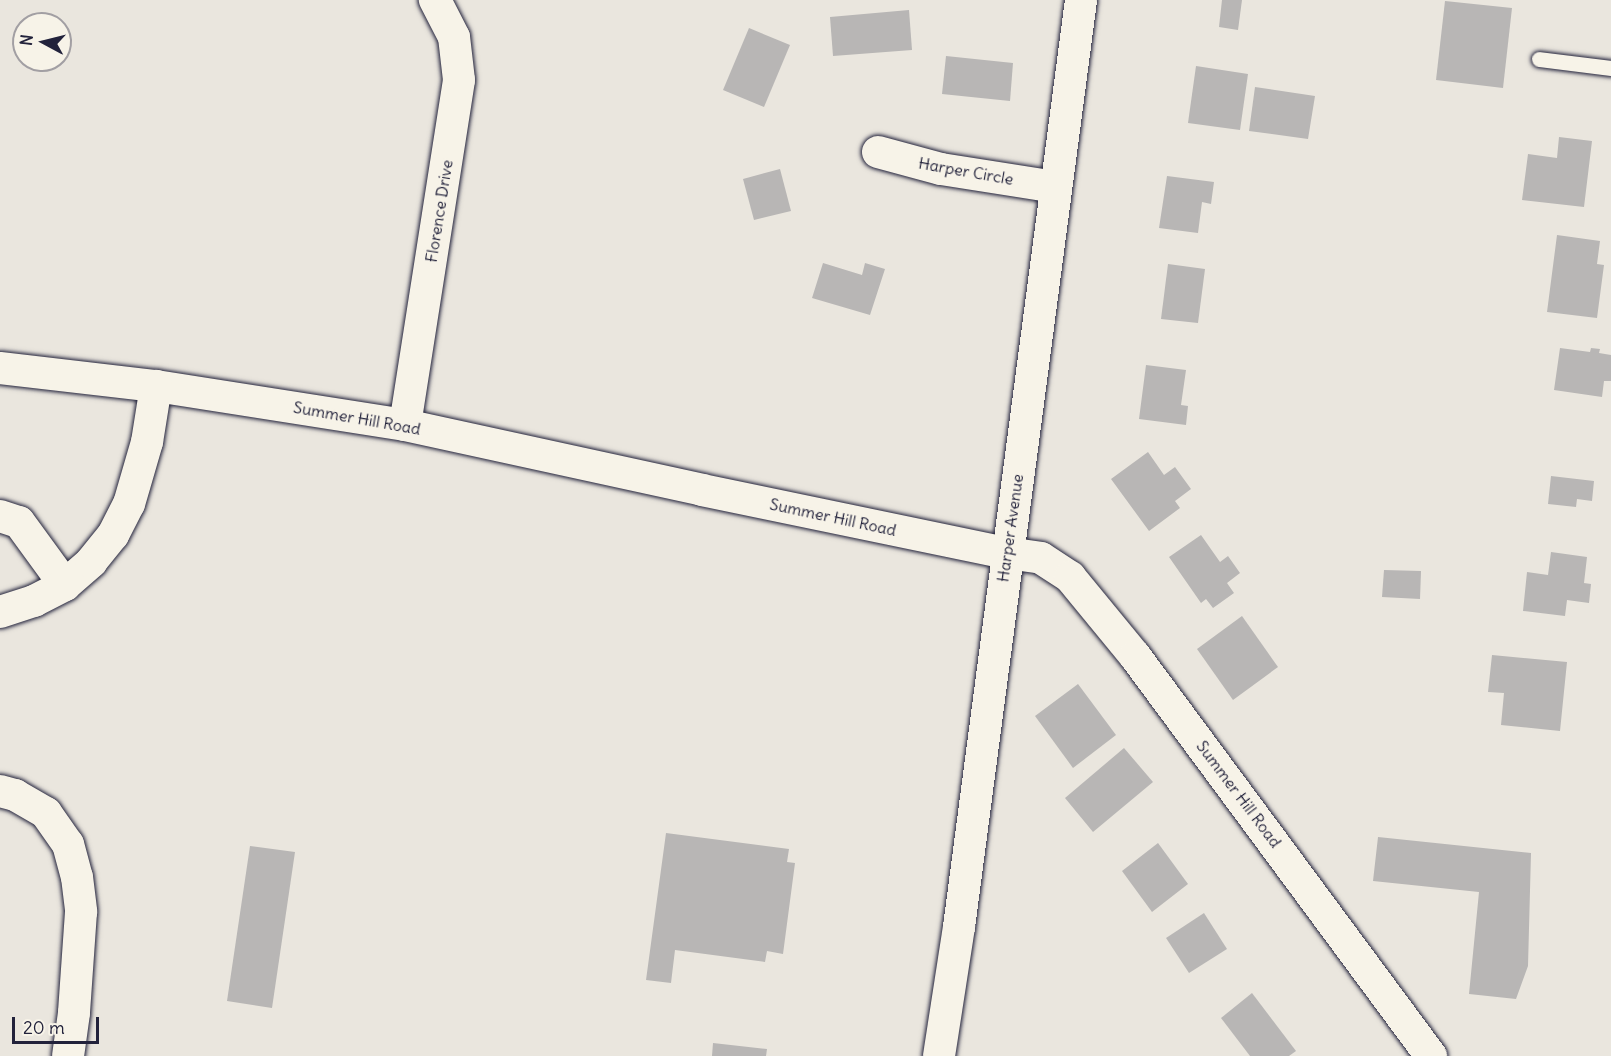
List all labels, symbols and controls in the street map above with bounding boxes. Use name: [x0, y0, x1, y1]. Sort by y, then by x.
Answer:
north arrow: [12, 12, 72, 72]
text: N: [16, 33, 37, 47]
street label: Harper Circle: [917, 153, 1015, 189]
street label: Florence Drive: [421, 158, 457, 264]
street label: Summer Hill Road: [292, 397, 422, 439]
street label: Harper Avenue: [993, 473, 1027, 583]
street label: Summer Hill Road: [768, 494, 898, 540]
street label: Summer Hill Road: [1193, 737, 1285, 851]
scale bar: [15, 1005, 102, 1043]
text: 20 m: [23, 1016, 65, 1039]

